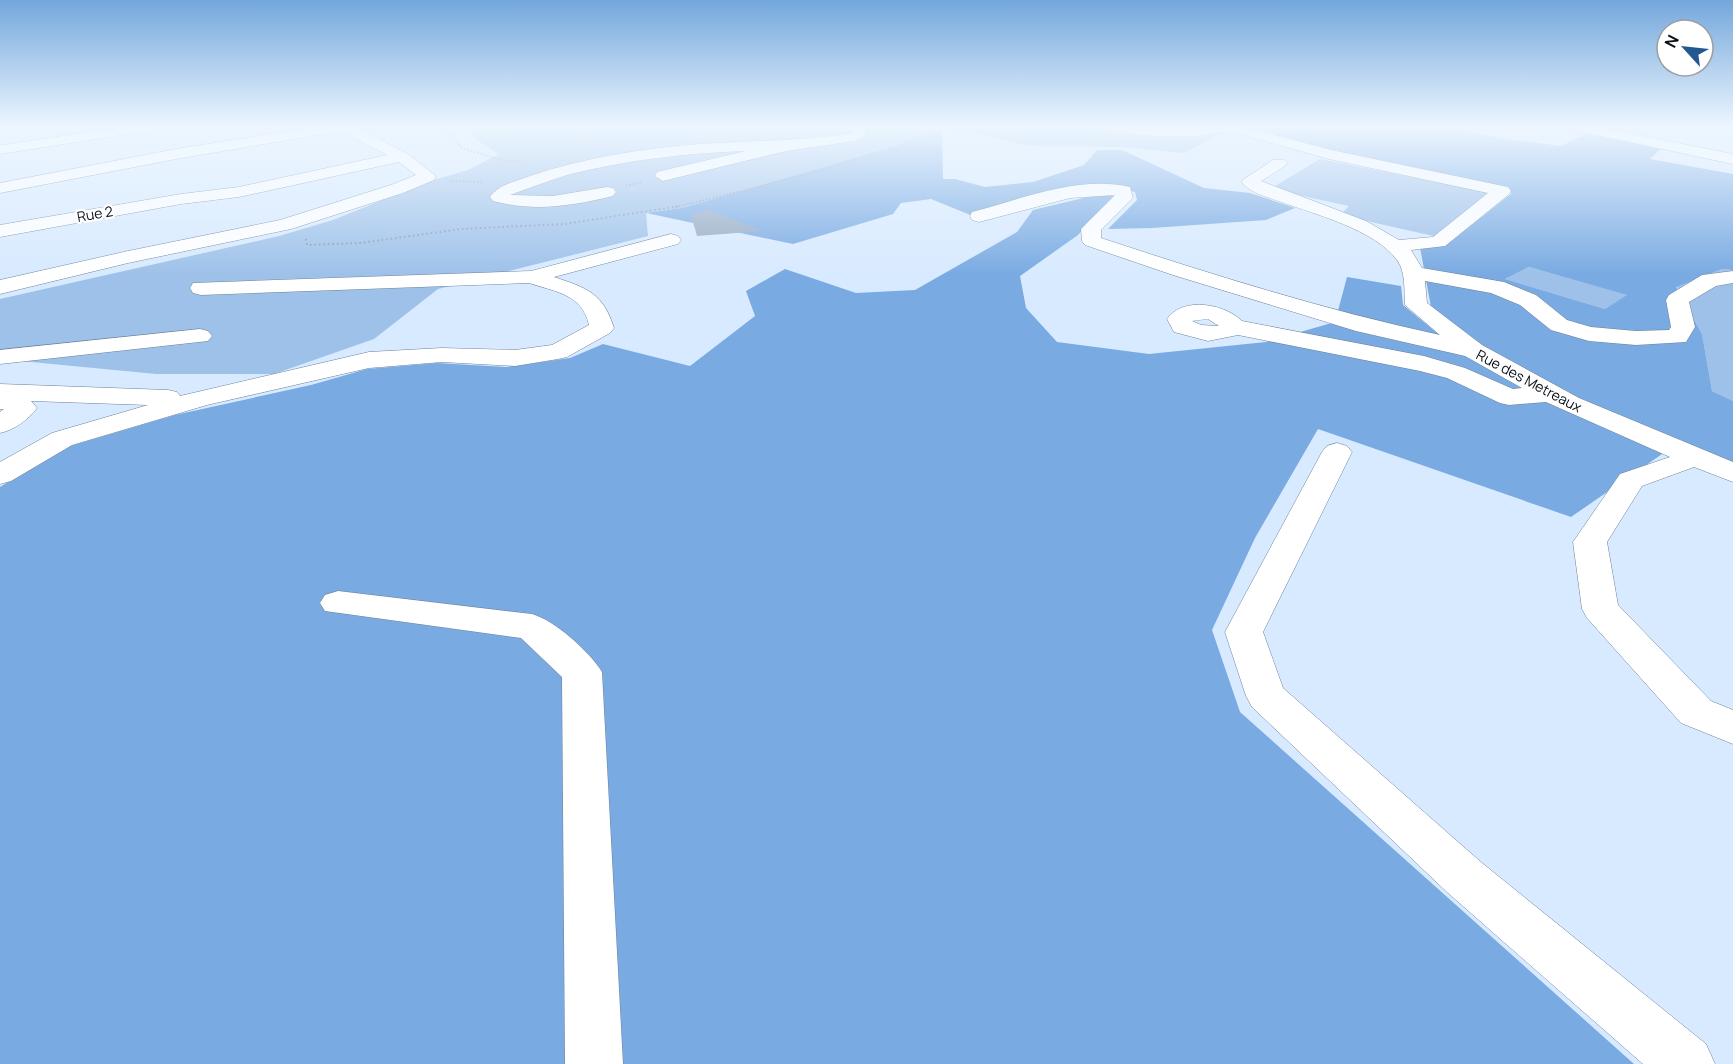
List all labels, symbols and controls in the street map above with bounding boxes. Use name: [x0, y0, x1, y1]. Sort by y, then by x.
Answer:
north arrow: [1655, 18, 1715, 78]
text: N: [1659, 31, 1684, 51]
street label: Rue 2: [75, 201, 114, 226]
street label: Rue des Metreaux: [1473, 345, 1586, 417]

